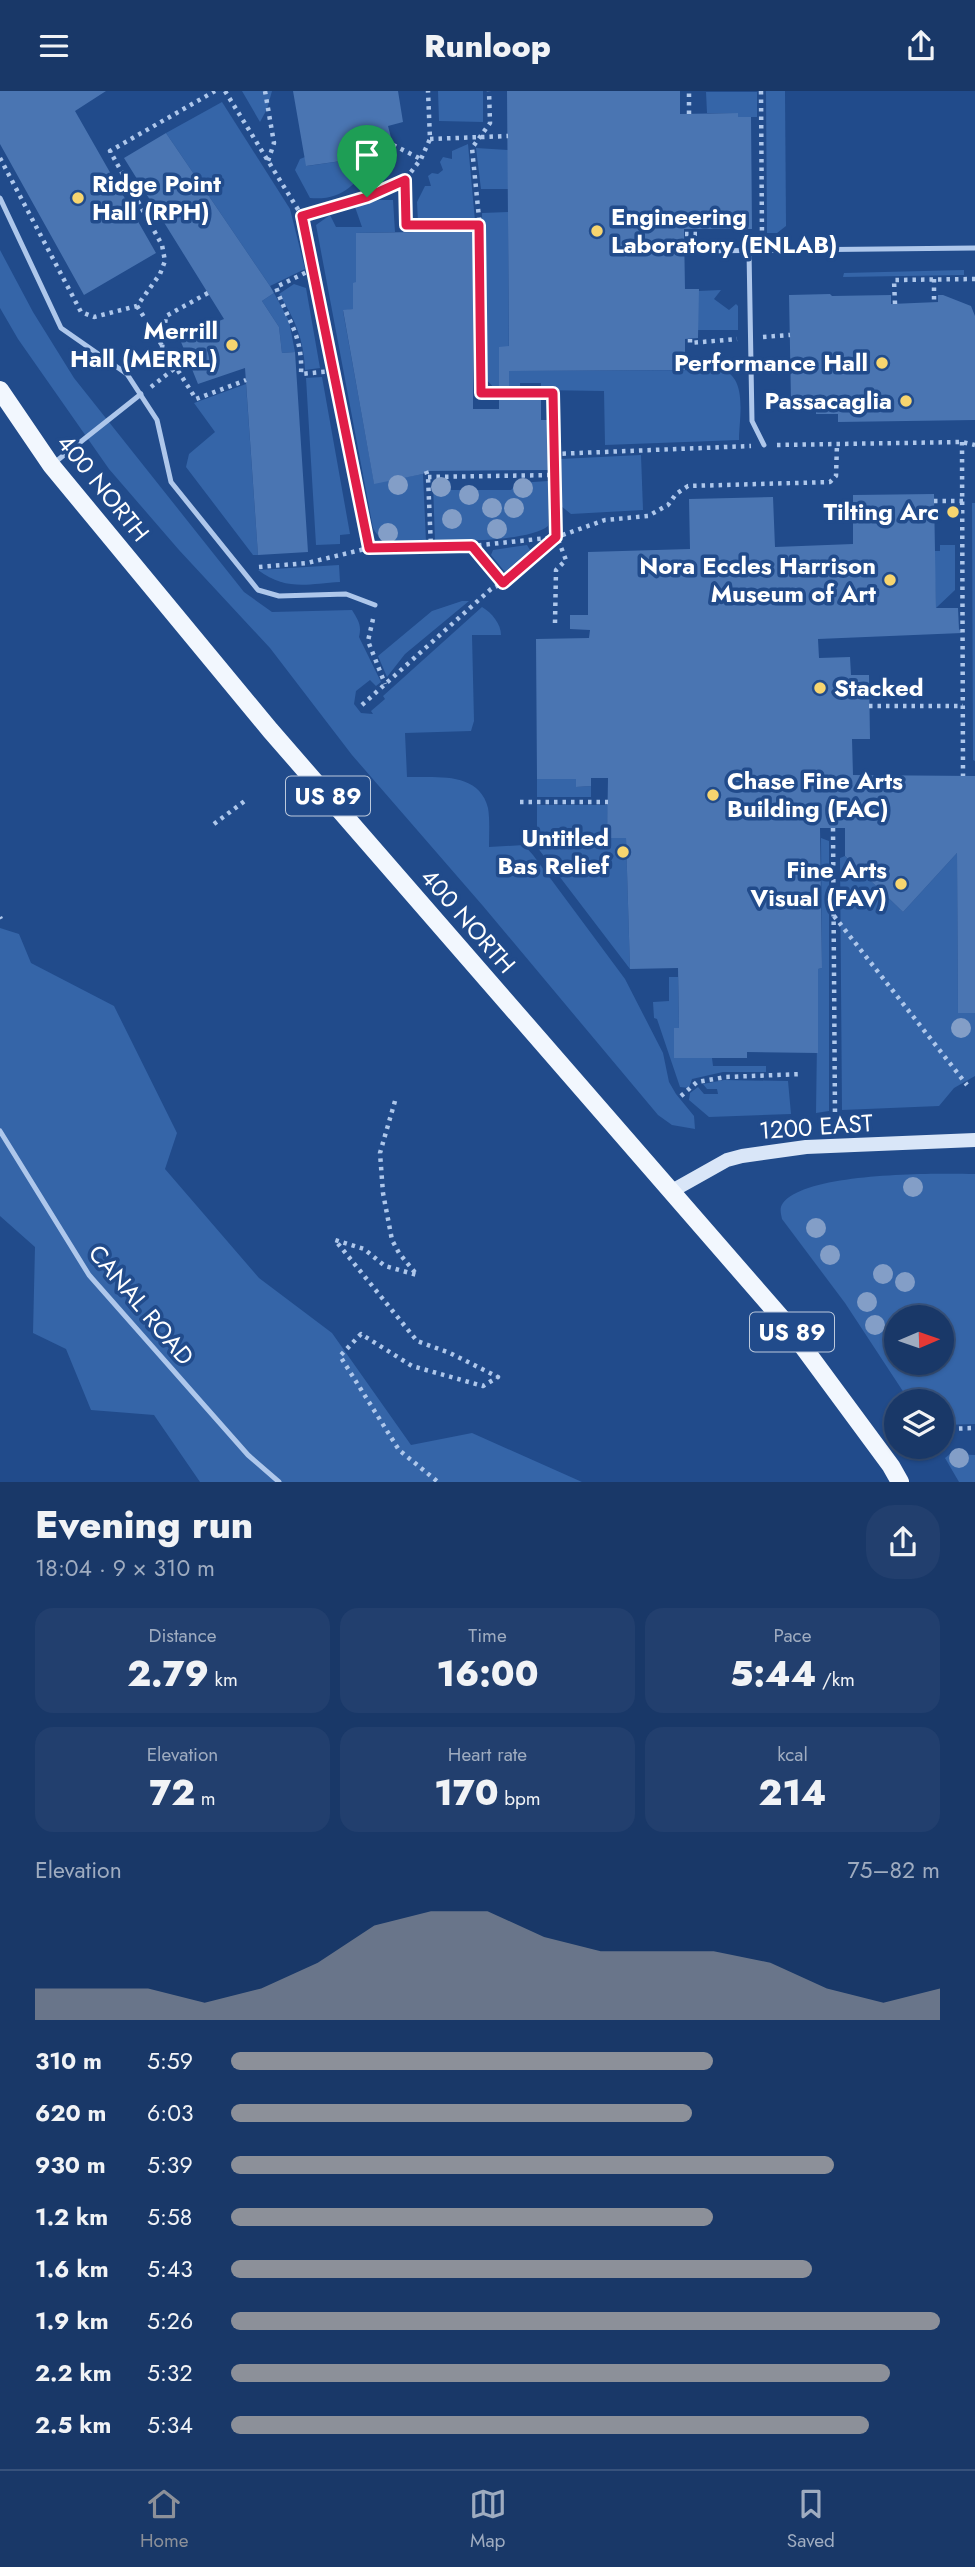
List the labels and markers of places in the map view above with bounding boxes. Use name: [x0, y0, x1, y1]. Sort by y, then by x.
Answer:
pin: [337, 125, 397, 197]
place label: Ridge Point Hall (RPH): [92, 166, 221, 229]
marker: Ridge Point Hall (RPH): [70, 190, 86, 206]
place label: Engineering Laboratory (ENLAB): [611, 199, 837, 262]
marker: Engineering Laboratory (ENLAB): [589, 223, 605, 239]
place label: Merrill Hall (MERRL): [70, 313, 218, 376]
marker: Merrill Hall (MERRL): [224, 337, 240, 353]
place label: Performance Hall: [674, 345, 868, 380]
marker: Performance Hall: [874, 355, 890, 371]
place label: Passacaglia: [765, 383, 892, 418]
marker: Passacaglia: [898, 393, 914, 409]
place label: Tilting Arc: [824, 494, 939, 529]
marker: Tilting Arc: [945, 504, 961, 520]
place label: Nora Eccles Harrison Museum of Art: [639, 548, 876, 611]
marker: Nora Eccles Harrison Museum of Art: [882, 572, 898, 588]
place label: Stacked: [834, 670, 923, 705]
marker: Stacked: [812, 680, 828, 696]
place label: Chase Fine Arts Building (FAC): [727, 763, 903, 826]
marker: Chase Fine Arts Building (FAC): [705, 787, 721, 803]
place label: Untitled Bas Relief: [498, 820, 611, 883]
marker: Untitled Bas Relief: [615, 844, 631, 860]
place label: Fine Arts Visual (FAV): [750, 852, 887, 915]
marker: Fine Arts Visual (FAV): [893, 876, 909, 892]

